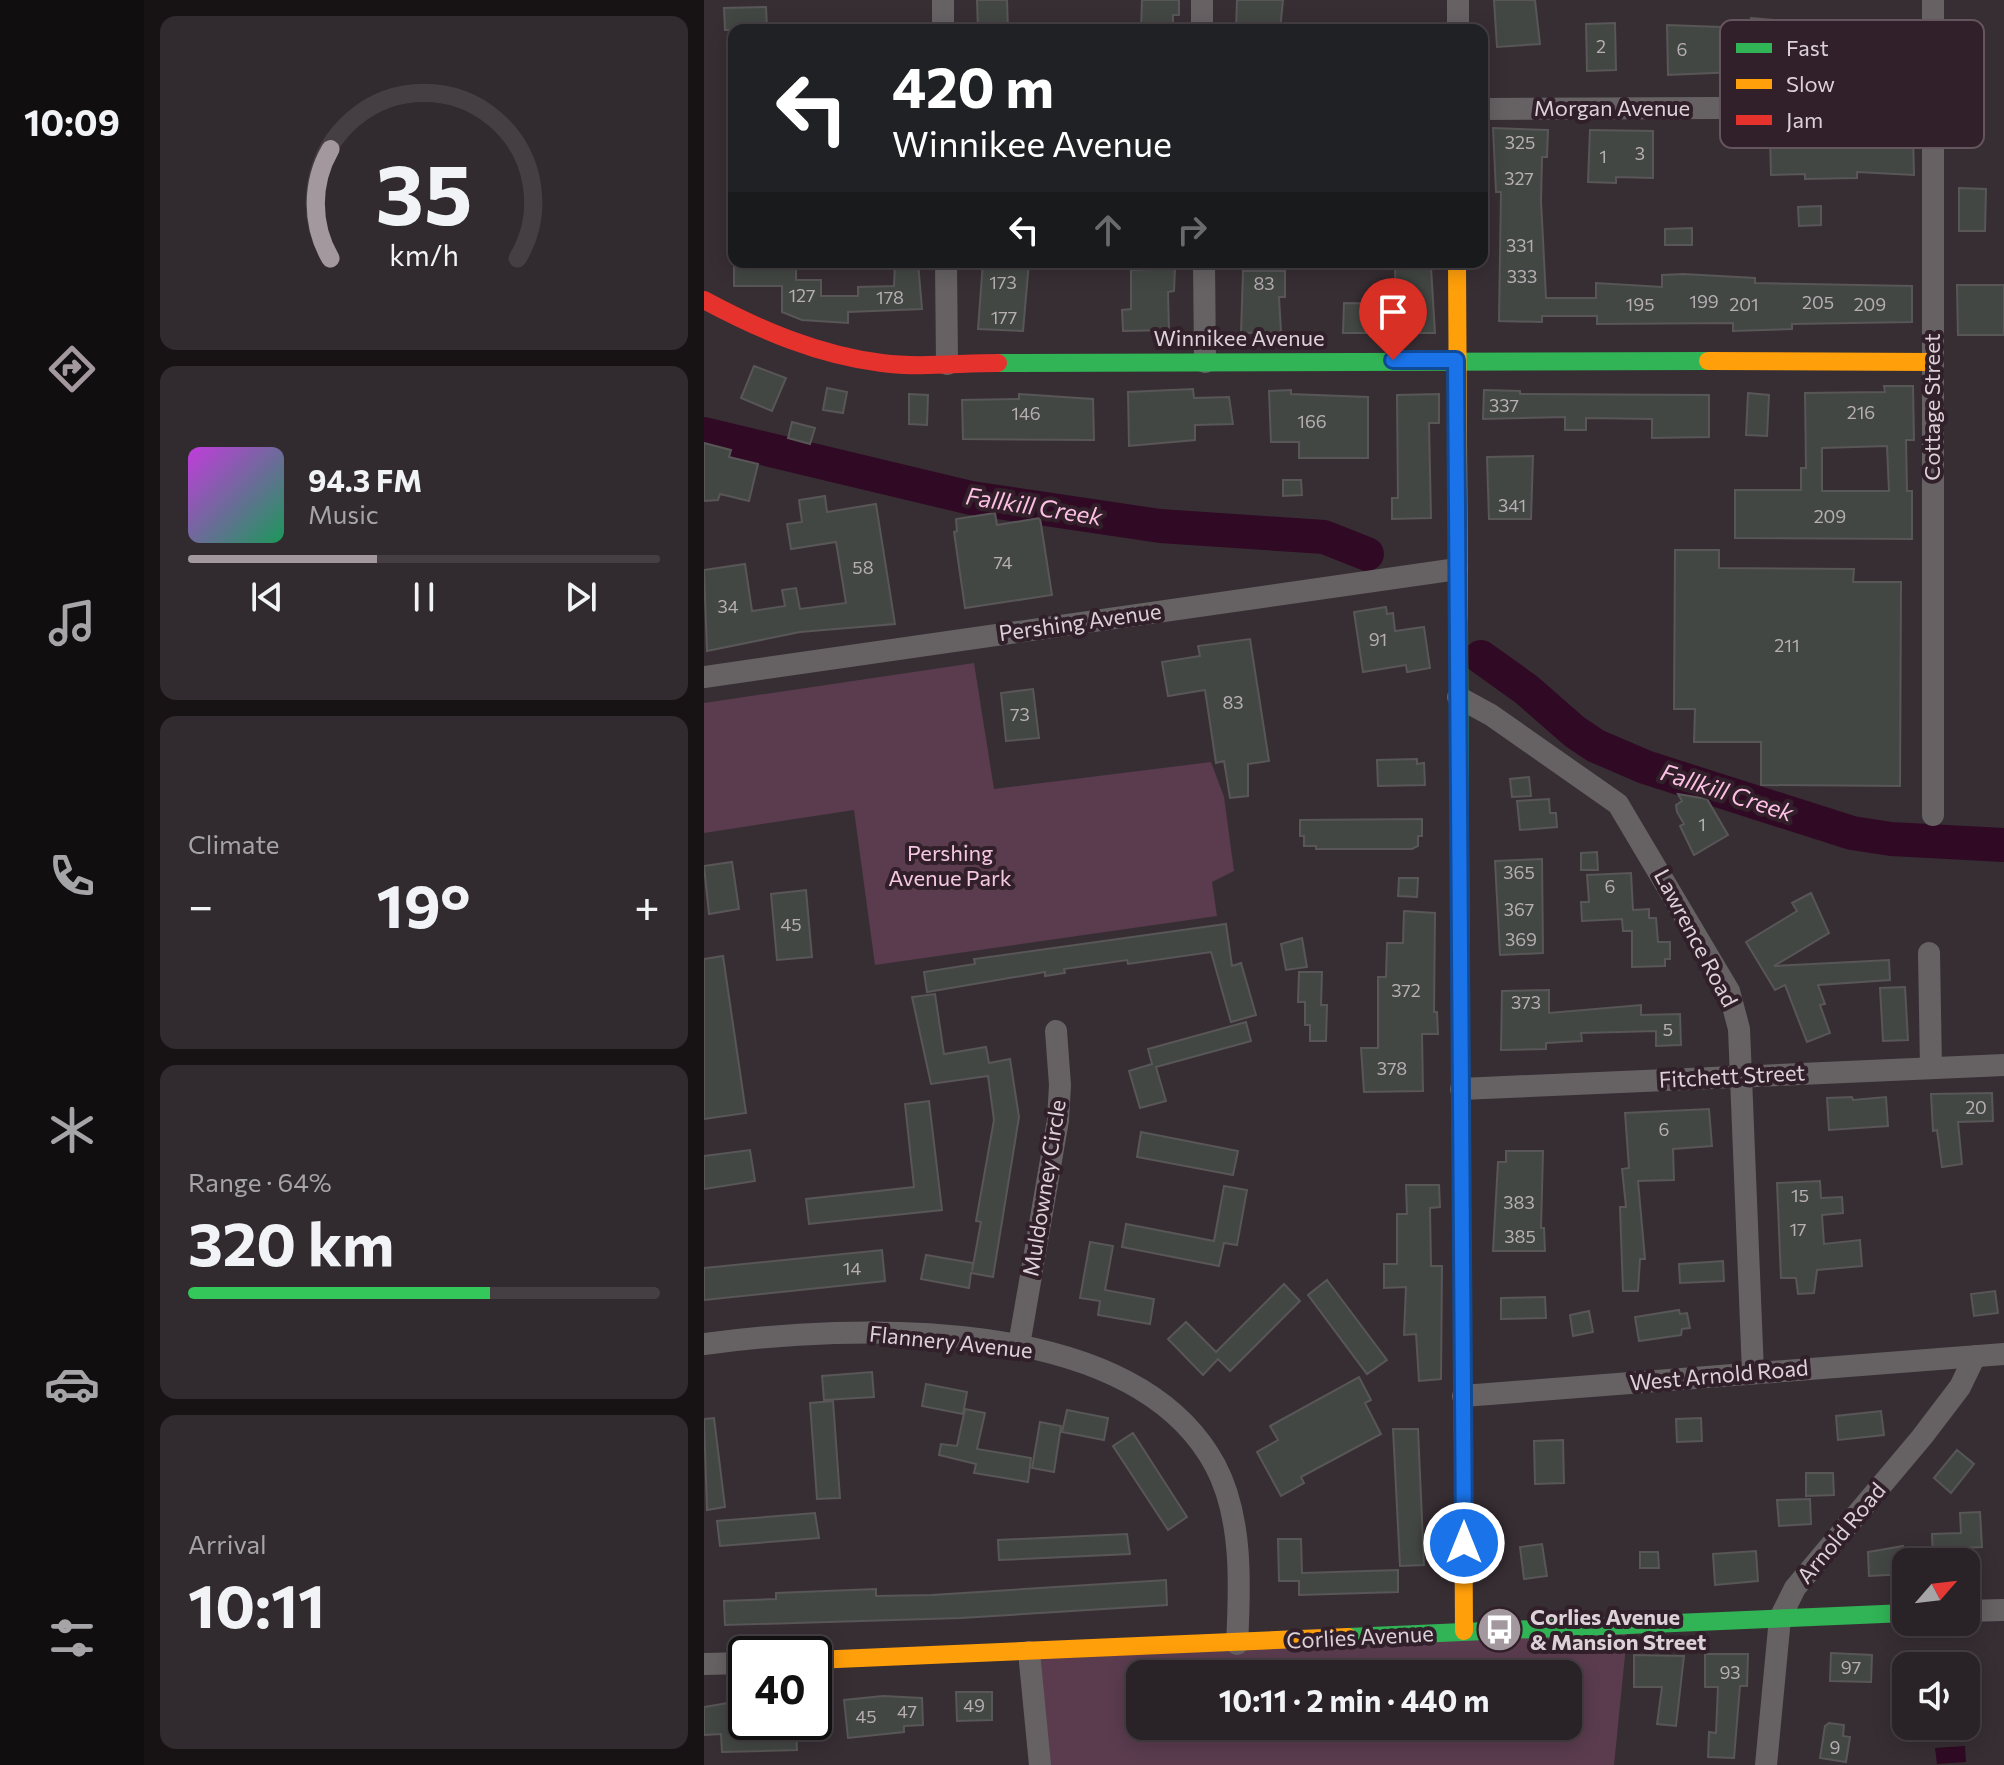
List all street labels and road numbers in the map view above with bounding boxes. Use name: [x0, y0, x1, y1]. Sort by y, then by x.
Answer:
street label: Morgan Avenue: [1534, 94, 1690, 121]
street label: Winnikee Avenue: [1153, 324, 1325, 351]
street label: Cottage Street: [1918, 333, 1945, 481]
street label: Pershing Avenue: [997, 597, 1163, 646]
street label: Lawrence Road: [1649, 864, 1744, 1011]
street label: Fitchett Street: [1658, 1058, 1806, 1093]
street label: Muldowney Circle: [1016, 1098, 1071, 1278]
street label: Flannery Avenue: [868, 1319, 1034, 1364]
street label: West Arnold Road: [1628, 1353, 1809, 1396]
street label: Arnold Road: [1791, 1477, 1891, 1589]
street label: Corlies Avenue: [1286, 1619, 1434, 1654]

